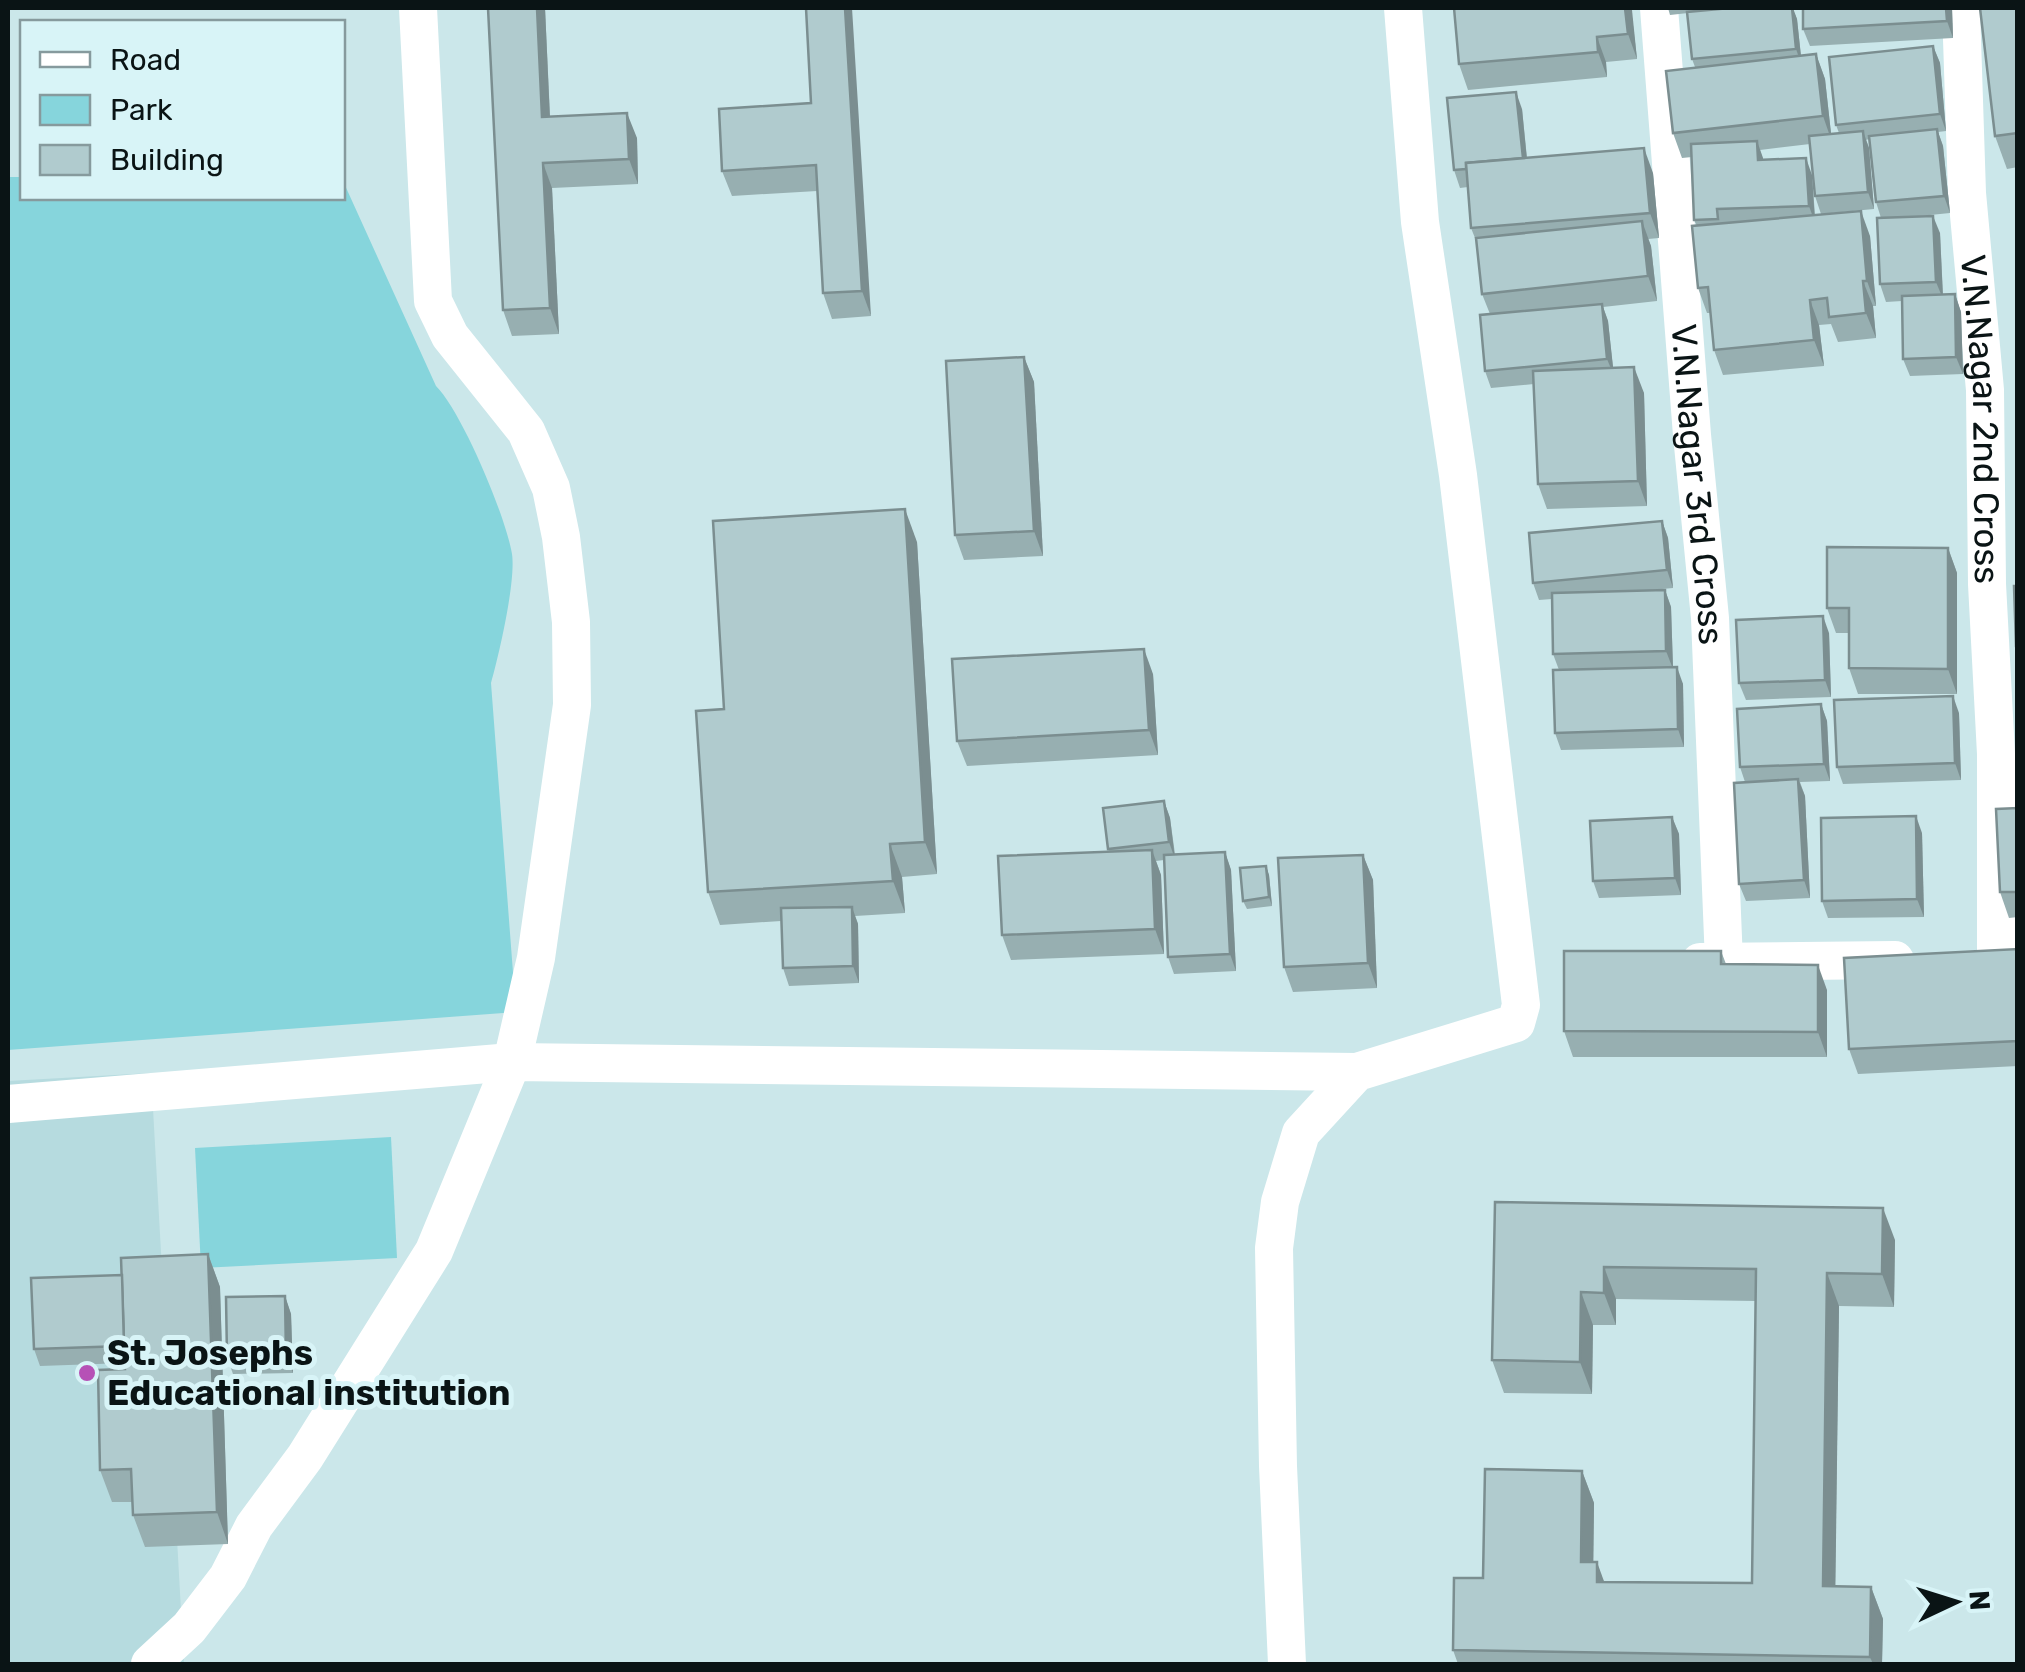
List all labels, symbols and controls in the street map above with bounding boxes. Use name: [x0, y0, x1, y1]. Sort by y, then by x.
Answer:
legend: [20, 20, 345, 200]
text: Road: [110, 42, 181, 78]
text: Park: [110, 92, 173, 128]
text: Building: [110, 142, 224, 178]
street label: V.N.Nagar 2nd Cross: [1952, 253, 2008, 584]
street label: V.N.Nagar 3rd Cross: [1662, 322, 1732, 646]
place label: St. Josephs Educational institution: [107, 1332, 510, 1414]
marker: St. Josephs Educational institution: [76, 1362, 98, 1384]
north arrow: [1905, 1552, 2005, 1652]
text: N: [1962, 1589, 1997, 1611]

